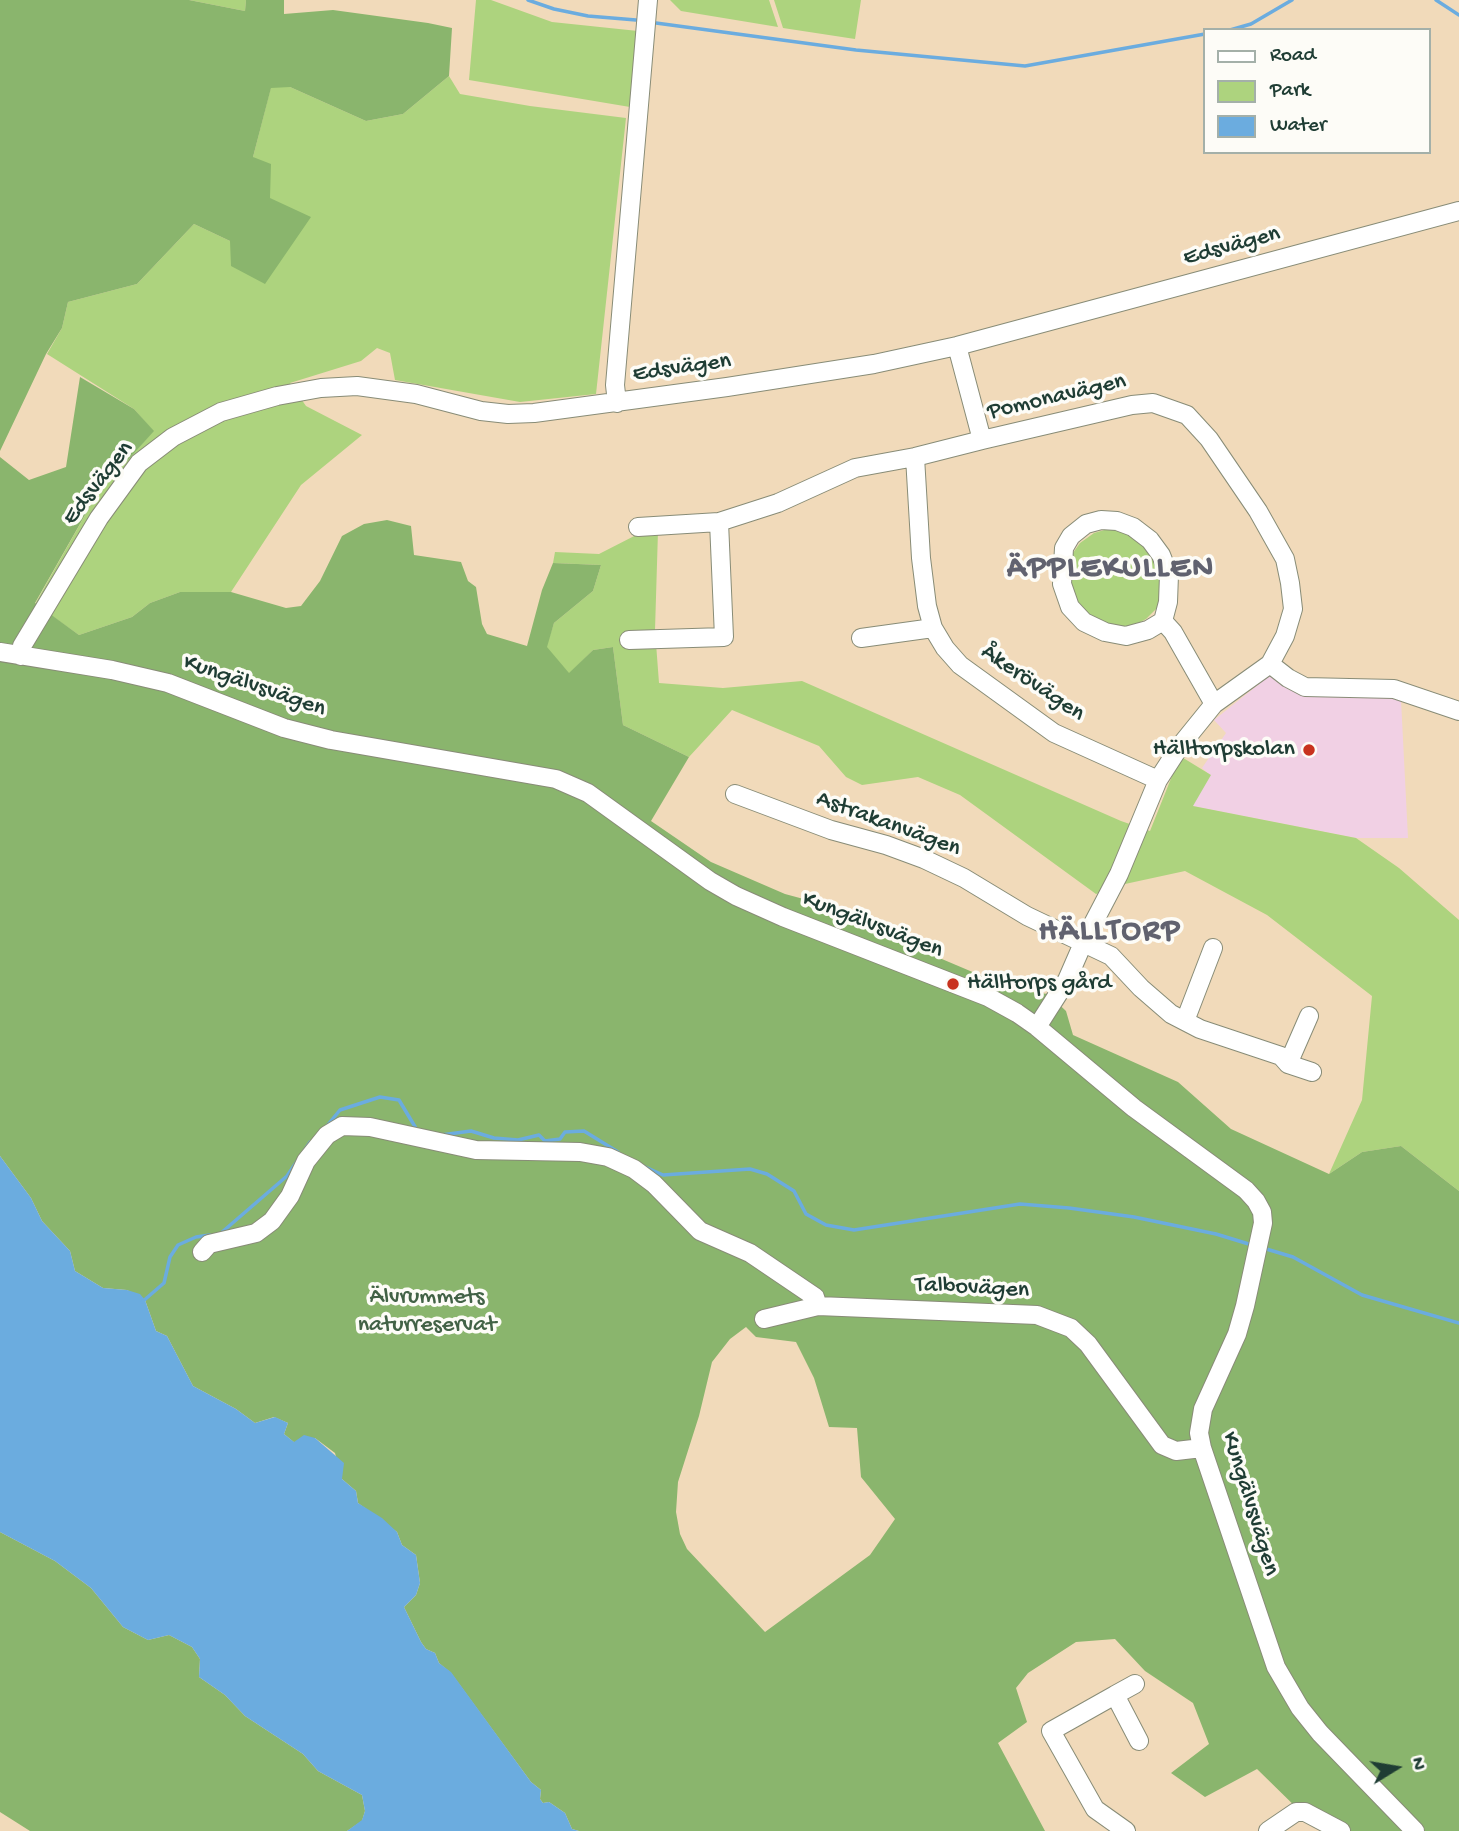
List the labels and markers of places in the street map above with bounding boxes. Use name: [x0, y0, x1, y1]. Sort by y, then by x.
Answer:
place label: Hälltorpskolan: [1153, 736, 1295, 764]
marker: Hälltorpskolan: [1301, 742, 1317, 758]
place label: Hälltorps gård: [967, 970, 1111, 998]
marker: Hälltorps gård: [945, 976, 961, 992]

